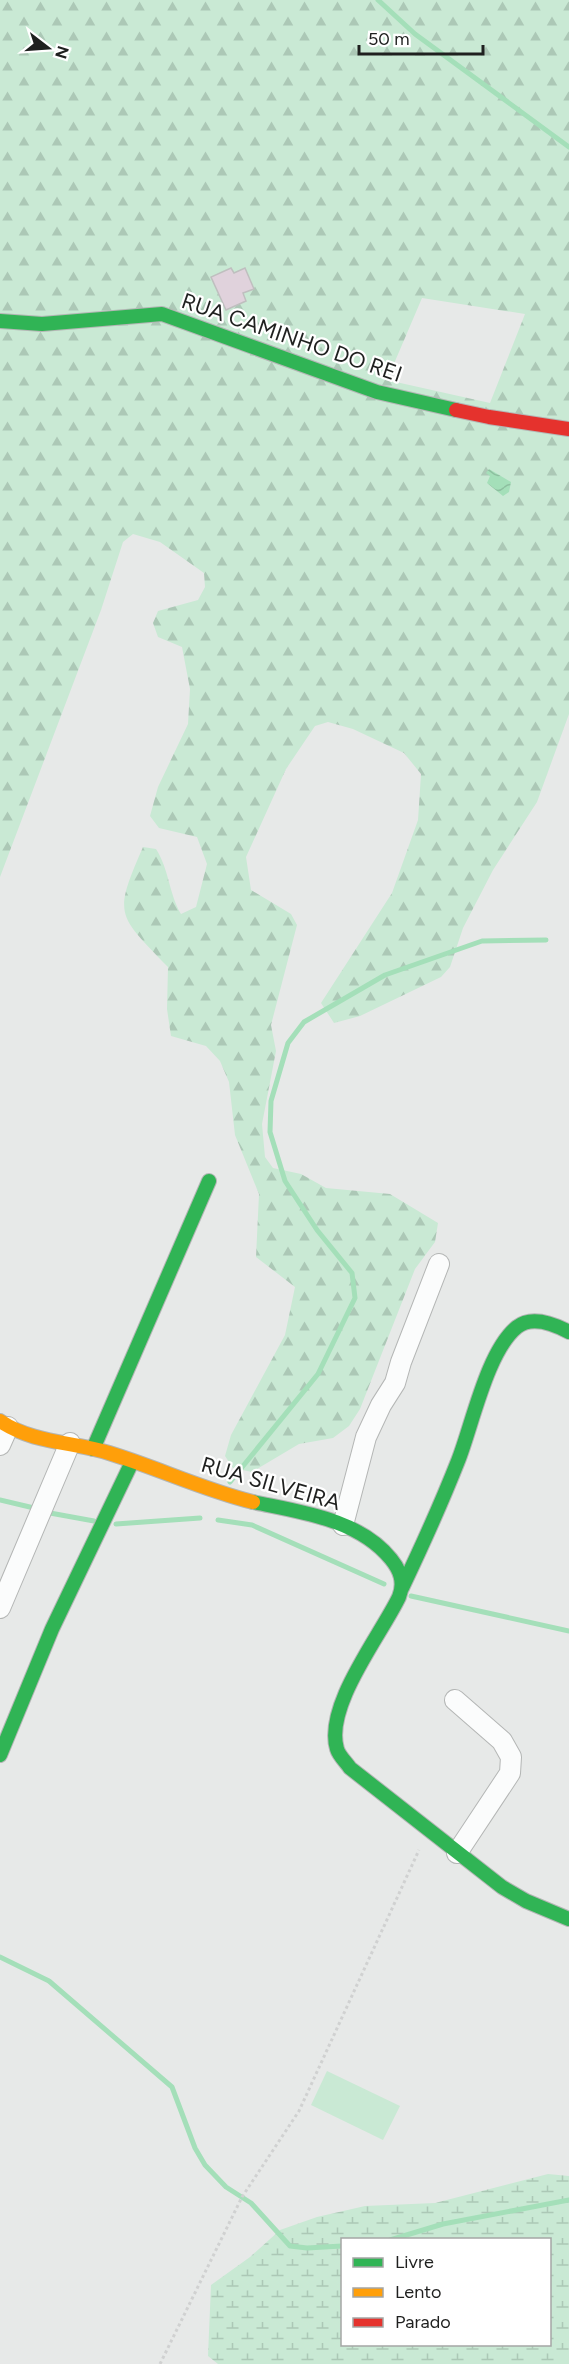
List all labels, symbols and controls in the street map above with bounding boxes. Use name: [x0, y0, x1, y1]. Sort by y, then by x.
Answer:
north arrow: [18, 18, 78, 78]
scale bar: [359, 18, 484, 56]
text: 50 m: [368, 28, 410, 50]
text: N: [51, 44, 73, 61]
street label: RUA CAMINHO DO REI: [178, 287, 406, 388]
street label: RUA SILVEIRA: [198, 1451, 344, 1516]
legend: [341, 2238, 551, 2346]
text: Livre: [395, 2251, 434, 2273]
text: Lento: [395, 2281, 441, 2303]
text: Parado: [395, 2311, 451, 2333]

